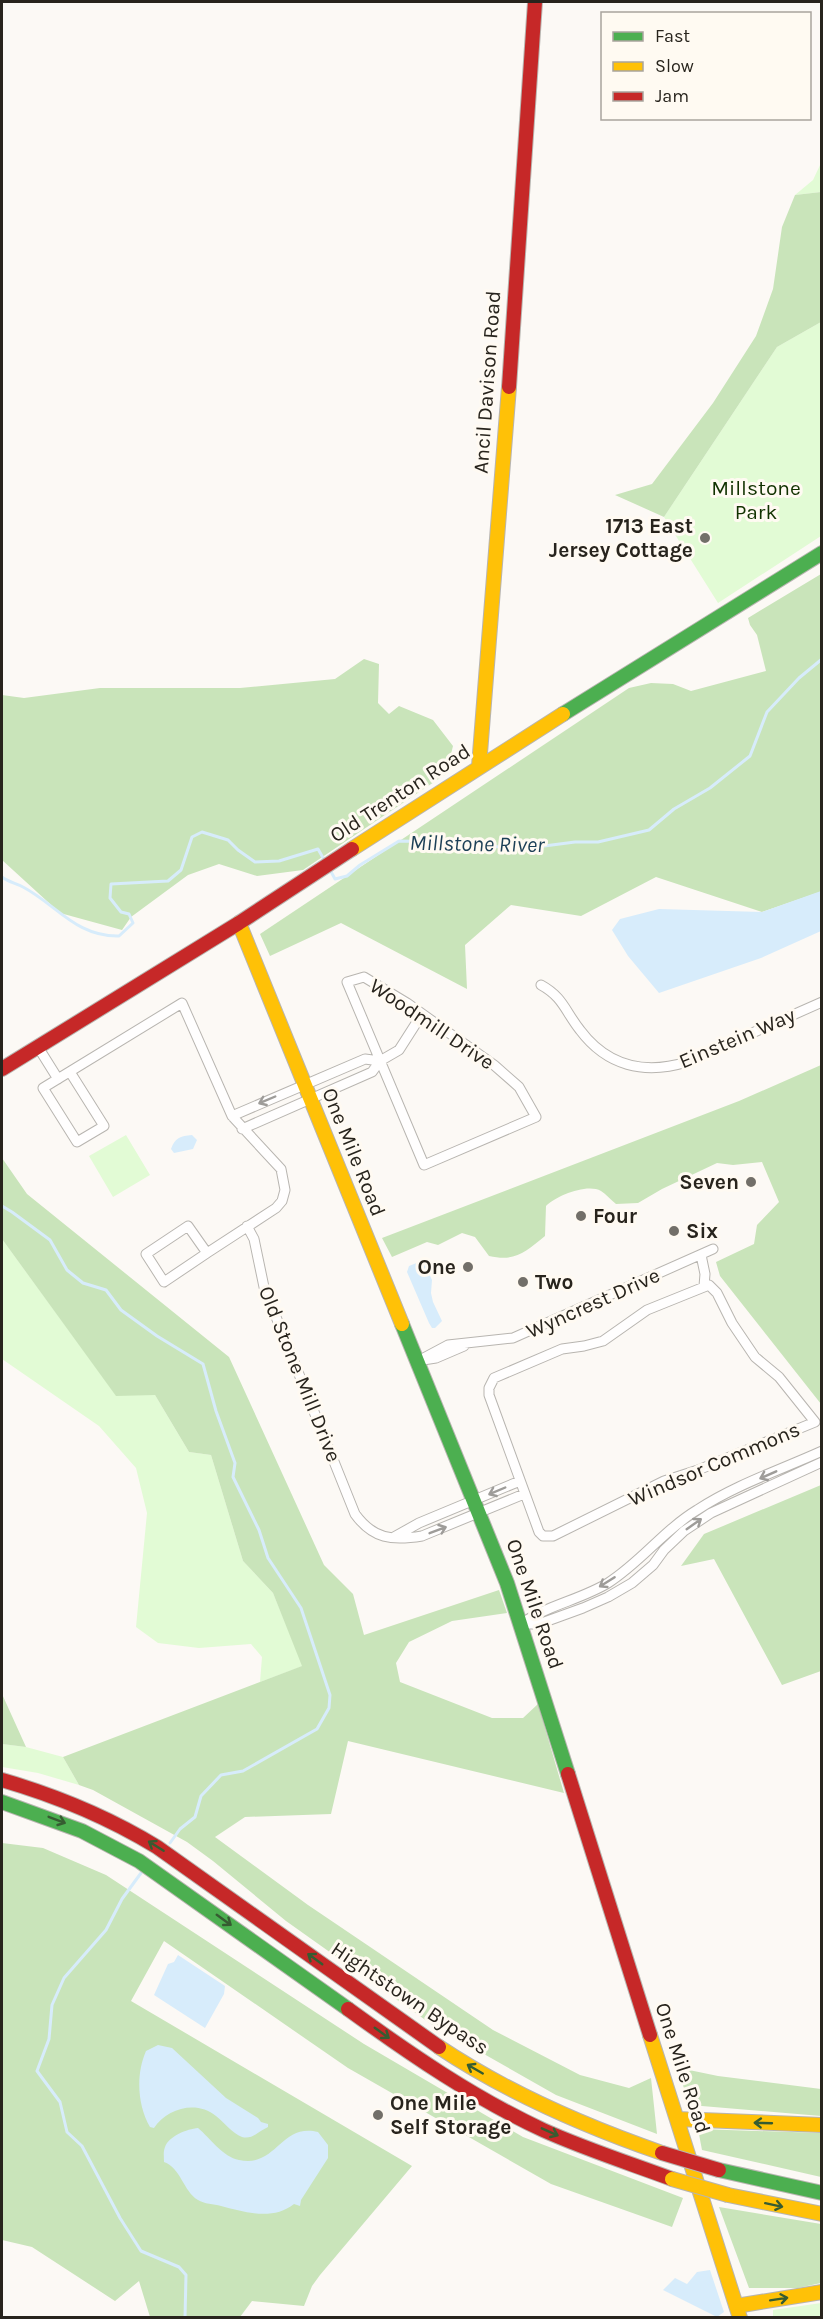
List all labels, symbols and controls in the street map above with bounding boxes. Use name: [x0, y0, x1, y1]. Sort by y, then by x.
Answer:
legend: [601, 12, 811, 120]
text: Fast: [655, 25, 690, 47]
text: Slow: [655, 55, 694, 77]
text: Jam: [655, 85, 689, 107]
street label: Ancil Davison Road: [469, 290, 505, 474]
park label: Millstone Park: [711, 476, 801, 524]
place label: 1713 East Jersey Cottage: [549, 514, 693, 562]
marker: 1713 East Jersey Cottage: [698, 531, 712, 545]
street label: Old Trenton Road: [325, 739, 475, 847]
water label: Millstone River: [409, 830, 546, 858]
street label: Woodmill Drive: [365, 973, 499, 1075]
street label: Einstein Way: [675, 1003, 799, 1073]
street label: One Mile Road: [317, 1084, 391, 1220]
one-way arrow: [259, 1095, 277, 1107]
place label: Seven: [679, 1170, 739, 1194]
marker: Seven: [744, 1175, 758, 1189]
place label: Four: [593, 1204, 638, 1228]
marker: Four: [574, 1209, 588, 1223]
place label: Six: [686, 1219, 718, 1243]
marker: Six: [667, 1224, 681, 1238]
place label: One: [417, 1255, 456, 1279]
marker: One: [461, 1260, 475, 1274]
street label: Wyncrest Drive: [523, 1263, 663, 1343]
place label: Two: [535, 1270, 573, 1294]
marker: Two: [516, 1275, 530, 1289]
street label: Old Stone Mill Drive: [254, 1283, 346, 1465]
street label: Windsor Commons: [625, 1417, 803, 1511]
one-way arrow: [759, 1470, 778, 1481]
one-way arrow: [488, 1486, 507, 1497]
one-way arrow: [685, 1518, 702, 1530]
one-way arrow: [428, 1524, 447, 1535]
street label: One Mile Road: [502, 1536, 568, 1672]
one-way arrow: [599, 1577, 616, 1589]
one-way arrow: [47, 1815, 66, 1826]
one-way arrow: [148, 1840, 165, 1852]
one-way arrow: [215, 1914, 231, 1926]
street label: Hightstown Bypass: [327, 1936, 493, 2060]
one-way arrow: [307, 1953, 323, 1965]
street label: One Mile Road: [651, 2000, 715, 2136]
one-way arrow: [374, 2027, 390, 2039]
one-way arrow: [467, 2063, 484, 2075]
place label: One Mile Self Storage: [390, 2091, 511, 2139]
marker: One Mile Self Storage: [371, 2108, 385, 2122]
one-way arrow: [754, 2117, 774, 2128]
one-way arrow: [540, 2127, 559, 2138]
one-way arrow: [764, 2200, 784, 2211]
one-way arrow: [768, 2293, 788, 2304]

